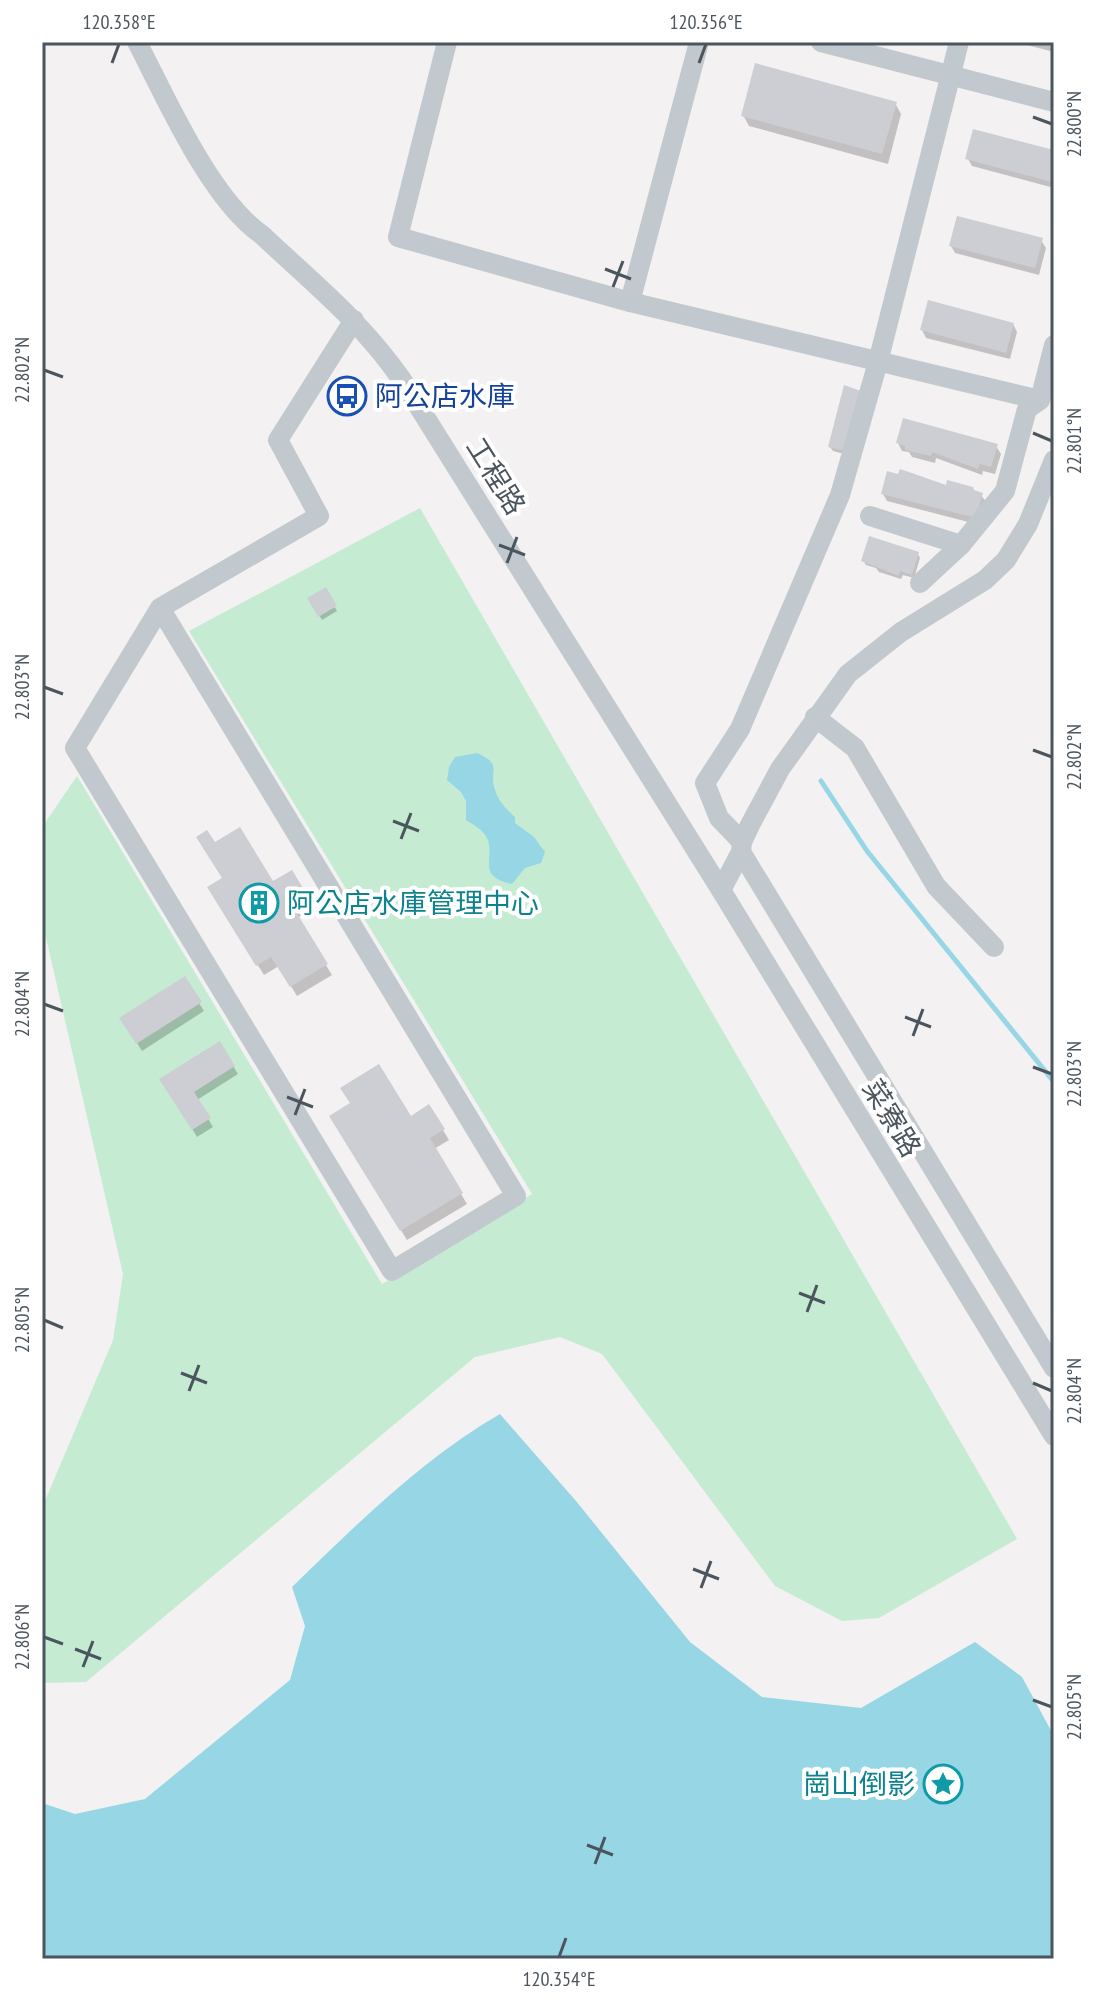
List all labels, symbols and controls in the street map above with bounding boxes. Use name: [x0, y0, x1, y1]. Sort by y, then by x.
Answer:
text: 120.358°E: [83, 9, 155, 35]
text: 120.356°E: [670, 9, 742, 35]
text: 22.800°N: [1061, 91, 1087, 157]
text: 22.802°N: [9, 337, 35, 403]
bus stop icon: 阿公店水庫: [326, 375, 368, 417]
place label: 阿公店水庫: [375, 377, 515, 414]
text: 22.801°N: [1061, 408, 1087, 474]
street label: 工程路: [458, 430, 534, 521]
text: 22.803°N: [9, 654, 35, 720]
text: 22.802°N: [1061, 724, 1087, 790]
building icon: 阿公店水庫管理中心: [238, 882, 280, 924]
place label: 阿公店水庫管理中心: [287, 884, 539, 921]
text: 22.804°N: [9, 971, 35, 1037]
text: 22.803°N: [1061, 1041, 1087, 1107]
street label: 菜寮路: [855, 1072, 930, 1163]
text: 22.805°N: [9, 1287, 35, 1353]
text: 22.804°N: [1061, 1358, 1087, 1424]
text: 22.806°N: [9, 1604, 35, 1670]
text: 22.805°N: [1061, 1674, 1087, 1740]
place icon: 崗山倒影: [922, 1763, 964, 1805]
place label: 崗山倒影: [803, 1765, 915, 1802]
text: 120.354°E: [523, 1966, 595, 1992]

